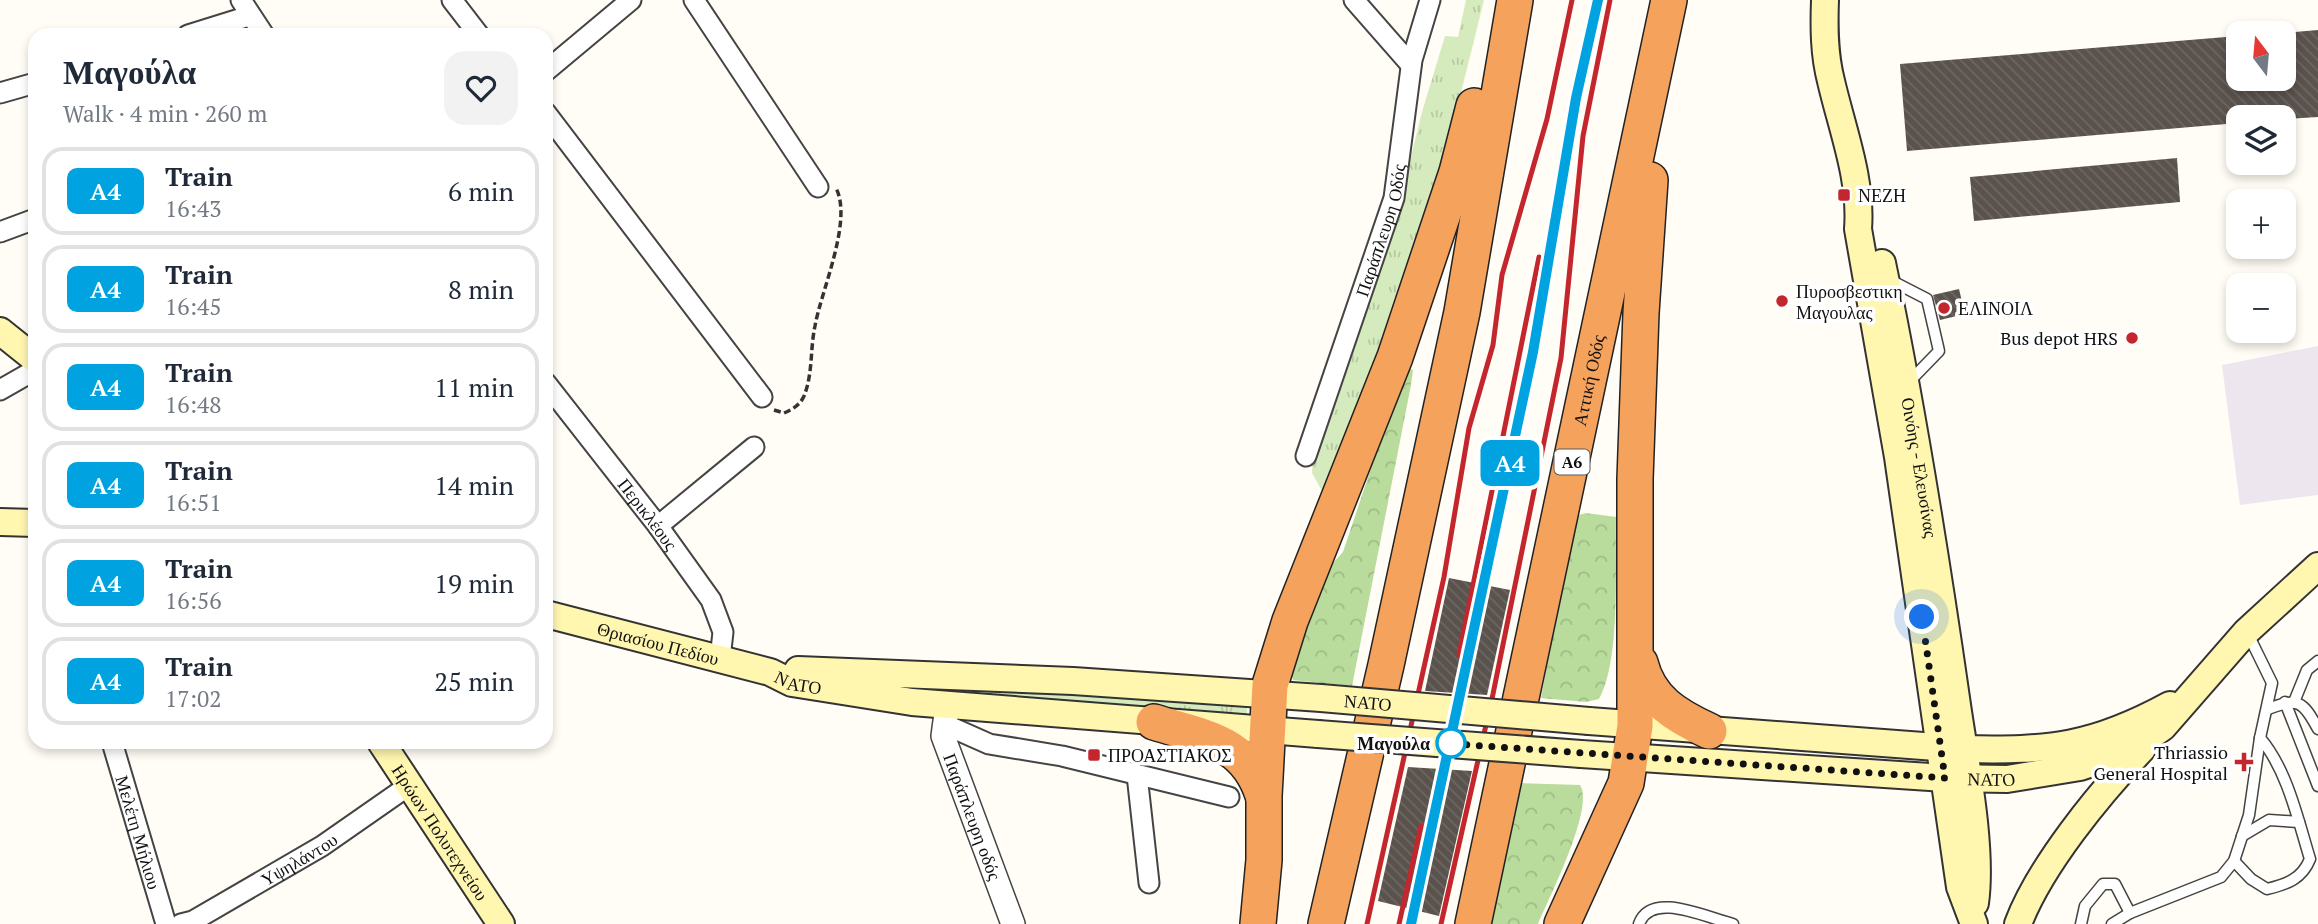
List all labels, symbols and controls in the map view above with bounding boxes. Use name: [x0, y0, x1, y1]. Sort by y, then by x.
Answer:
north arrow: [2226, 21, 2296, 91]
map controls: [2226, 21, 2296, 343]
text: Μαγούλα: [63, 50, 196, 93]
button: heart: [444, 51, 518, 125]
text: Walk · 4 min · 260 m: [63, 98, 267, 129]
button: layers: [2226, 105, 2296, 175]
text: Train: [165, 159, 233, 193]
street label: Παράπλευρη Οδός: [1349, 163, 1410, 300]
text: 6 min: [448, 174, 514, 208]
text: A4: [90, 175, 121, 207]
place label: ΝΕΖΗ: [1858, 183, 1906, 207]
marker: ΝΕΖΗ: [1836, 187, 1852, 203]
button: +: [2226, 189, 2296, 259]
text: 16:43: [165, 193, 222, 224]
text: Train: [165, 257, 233, 291]
text: 8 min: [448, 272, 514, 306]
text: A4: [90, 273, 121, 305]
button: −: [2226, 273, 2296, 343]
place label: Πυροσβεστικη Μαγουλας: [1796, 279, 1903, 324]
text: 16:45: [165, 291, 222, 322]
marker: Πυροσβεστικη Μαγουλας: [1774, 293, 1790, 309]
place label: ΕΛΙΝΟΙΛ: [1958, 296, 2033, 320]
marker: ΕΛΙΝΟΙΛ: [1936, 300, 1952, 316]
place label: Bus depot HRS: [2000, 326, 2118, 350]
marker: Bus depot HRS: [2124, 330, 2140, 346]
street label: Αττική Οδός: [1567, 332, 1610, 428]
text: Train: [165, 355, 233, 389]
text: 11 min: [434, 370, 514, 404]
text: A4: [90, 371, 121, 403]
text: 16:48: [165, 389, 222, 420]
street label: Οινόης - Ελευσίνας: [1896, 395, 1944, 539]
line badge: A4: [1478, 440, 1542, 486]
text: A4: [1494, 447, 1526, 479]
road number: Α6: [1554, 449, 1590, 475]
text: Train: [165, 453, 233, 487]
text: 14 min: [434, 468, 514, 502]
text: A4: [90, 469, 121, 501]
street label: Περικλέους: [613, 473, 683, 555]
text: 16:51: [165, 487, 222, 518]
text: Train: [165, 551, 233, 585]
text: 19 min: [434, 566, 514, 600]
text: A4: [90, 567, 121, 599]
text: 16:56: [165, 585, 222, 616]
your location: [1904, 599, 1939, 634]
street label: Θριασίου Πεδίου: [595, 616, 722, 670]
text: Train: [165, 649, 233, 683]
text: 25 min: [434, 664, 514, 698]
street label: ΝΑΤΟ: [771, 664, 823, 700]
text: A4: [90, 665, 121, 697]
text: 17:02: [165, 683, 222, 714]
street label: ΝΑΤΟ: [1343, 688, 1393, 716]
marker: Μαγούλα: [1436, 728, 1466, 758]
place label: Μαγούλα: [1357, 731, 1430, 755]
place label: Thriassio General Hospital: [2093, 740, 2228, 785]
place label: ΠΡΟΑΣΤΙΑΚΟΣ: [1108, 743, 1232, 767]
marker: ΠΡΟΑΣΤΙΑΚΟΣ: [1086, 747, 1102, 763]
street label: Παράπλευρη οδός: [938, 750, 1007, 883]
marker: Thriassio General Hospital: [2234, 752, 2254, 772]
street label: Ηρώων Πολυτεχνείου: [387, 759, 494, 905]
street label: ΝΑΤΟ: [1967, 766, 2017, 792]
street label: Μελέτη Μήλιου: [111, 772, 167, 892]
street label: Υψηλάντου: [256, 827, 342, 891]

